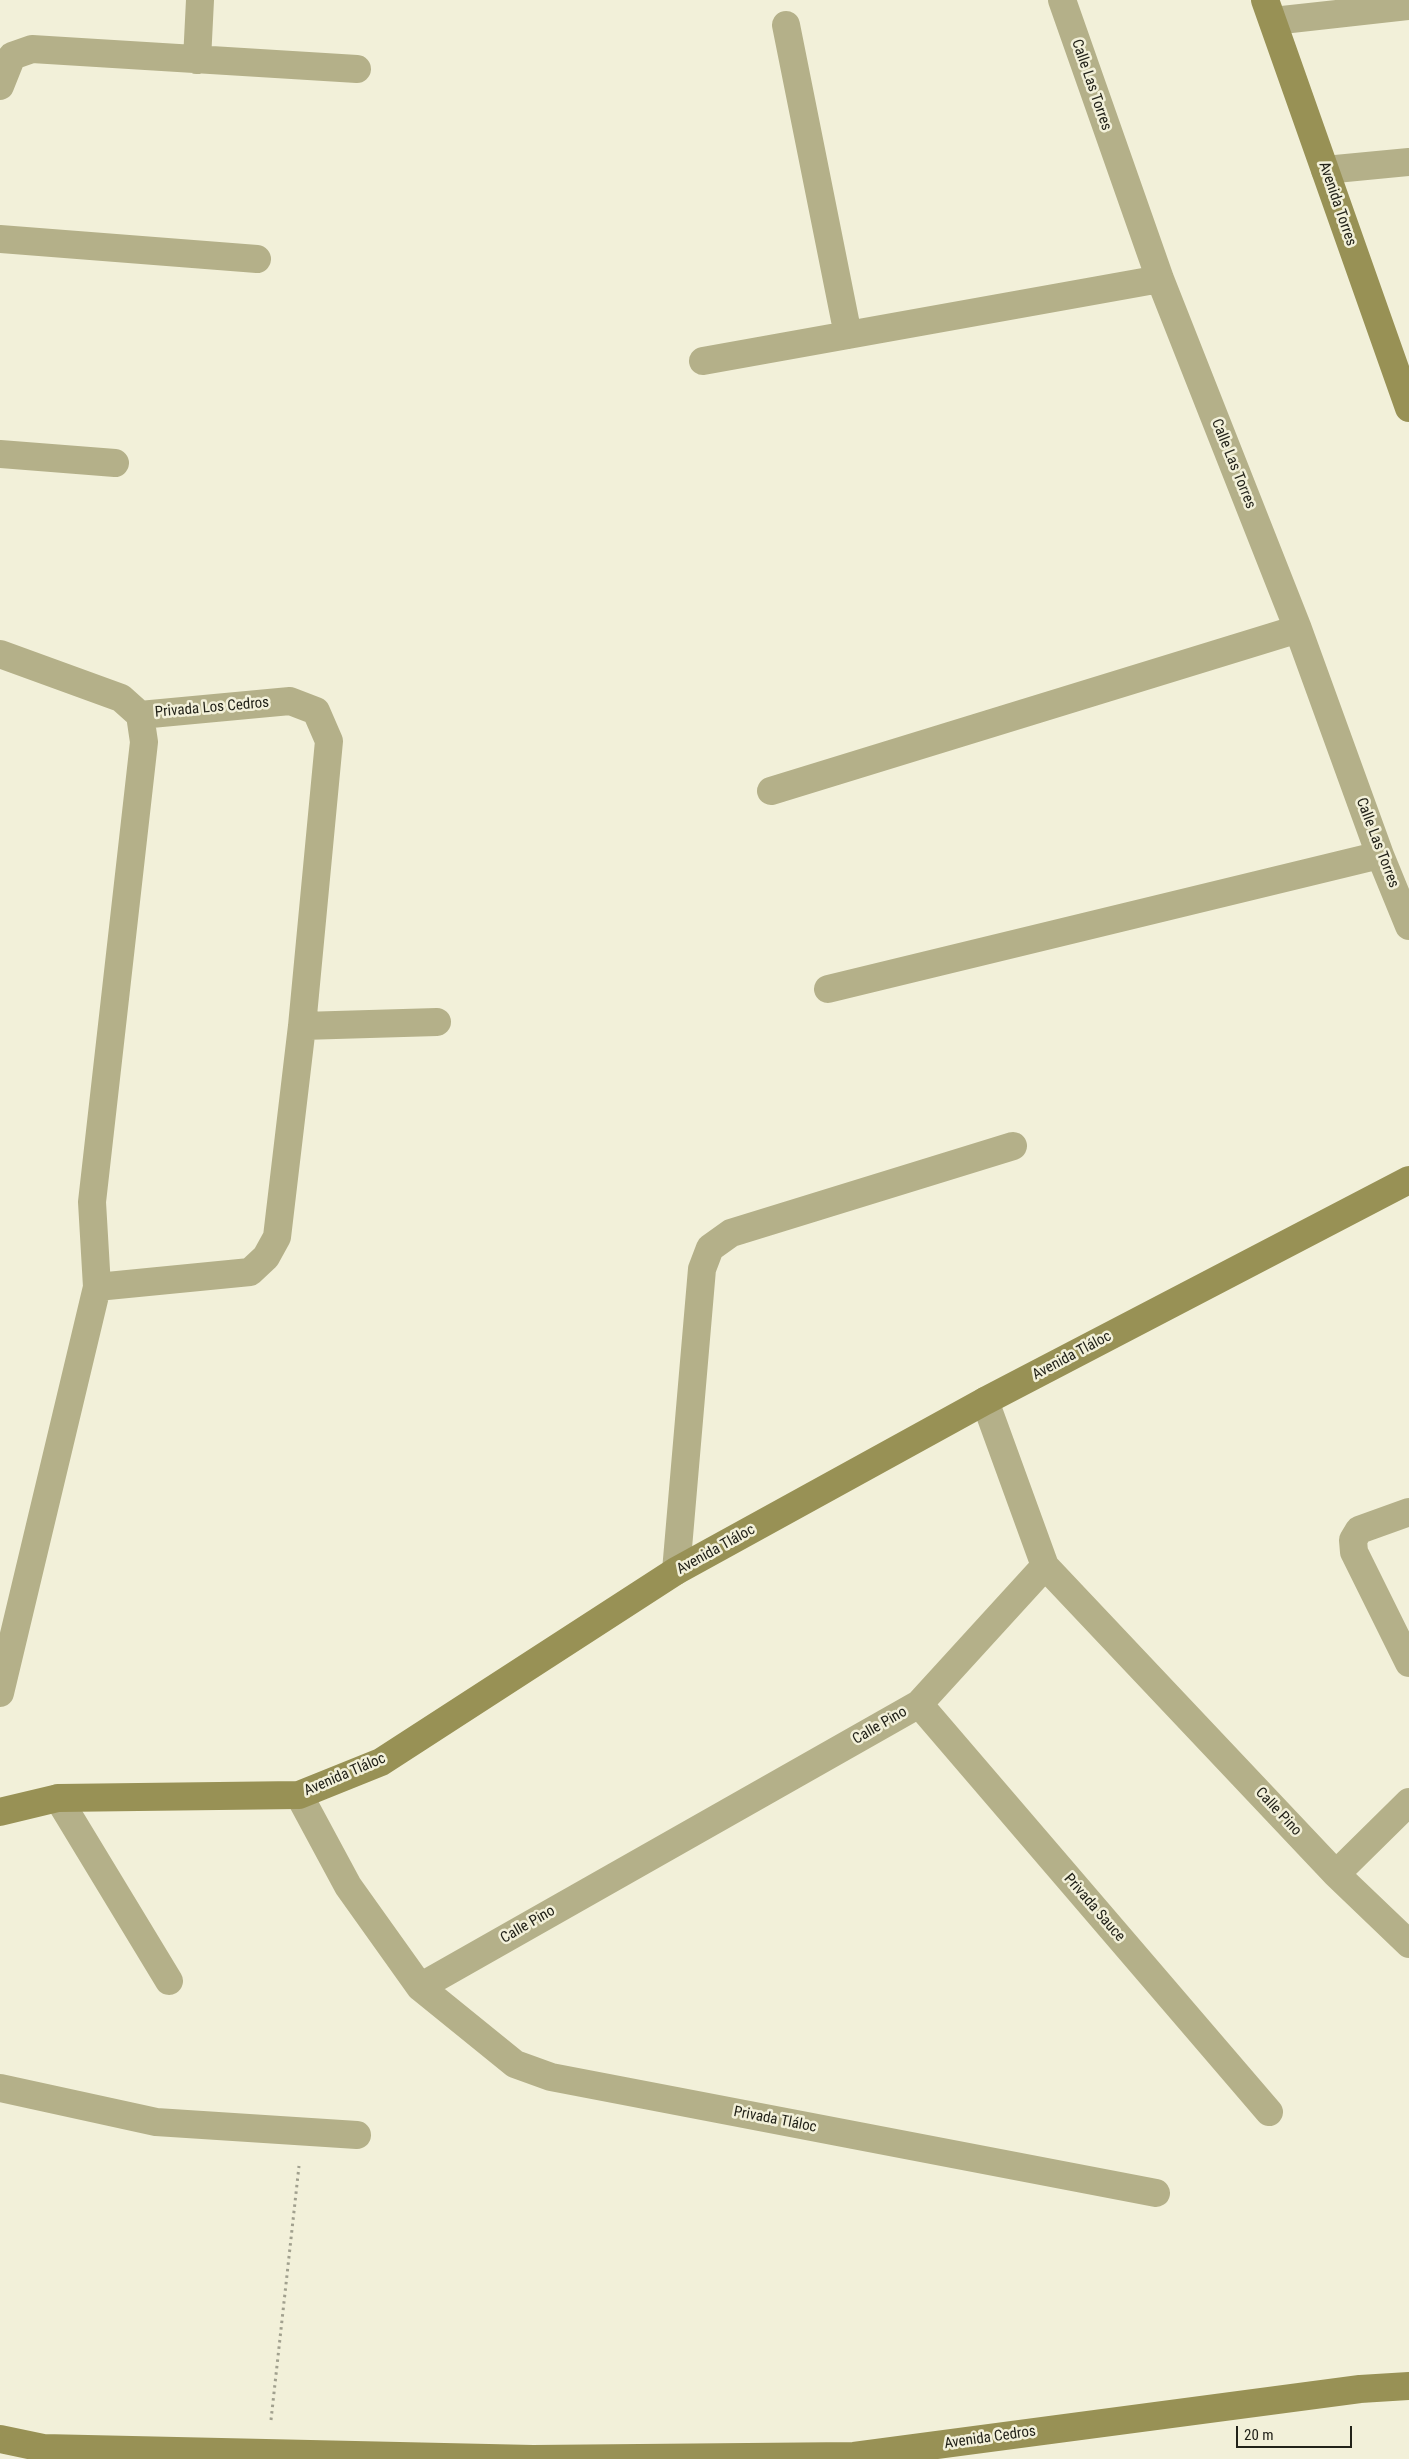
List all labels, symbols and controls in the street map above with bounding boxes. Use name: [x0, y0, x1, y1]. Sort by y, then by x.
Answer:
street label: Calle Las Torres: [1067, 37, 1115, 133]
street label: Avenida Torres: [1314, 160, 1360, 248]
street label: Calle Las Torres: [1207, 417, 1259, 511]
street label: Privada Los Cedros: [154, 694, 270, 722]
street label: Calle Las Torres: [1352, 795, 1402, 891]
street label: Avenida Tláloc: [1029, 1328, 1115, 1384]
street label: Avenida Tláloc: [674, 1521, 758, 1579]
street label: Calle Pino: [850, 1703, 910, 1749]
street label: Avenida Tláloc: [302, 1750, 388, 1800]
street label: Calle Pino: [1251, 1784, 1305, 1840]
street label: Privada Sauce: [1060, 1870, 1128, 1946]
street label: Calle Pino: [498, 1902, 558, 1948]
street label: Privada Tláloc: [732, 2103, 818, 2137]
scale bar: [1239, 2416, 1355, 2448]
street label: Avenida Cedros: [943, 2423, 1037, 2453]
text: 20 m: [1244, 2426, 1274, 2444]

